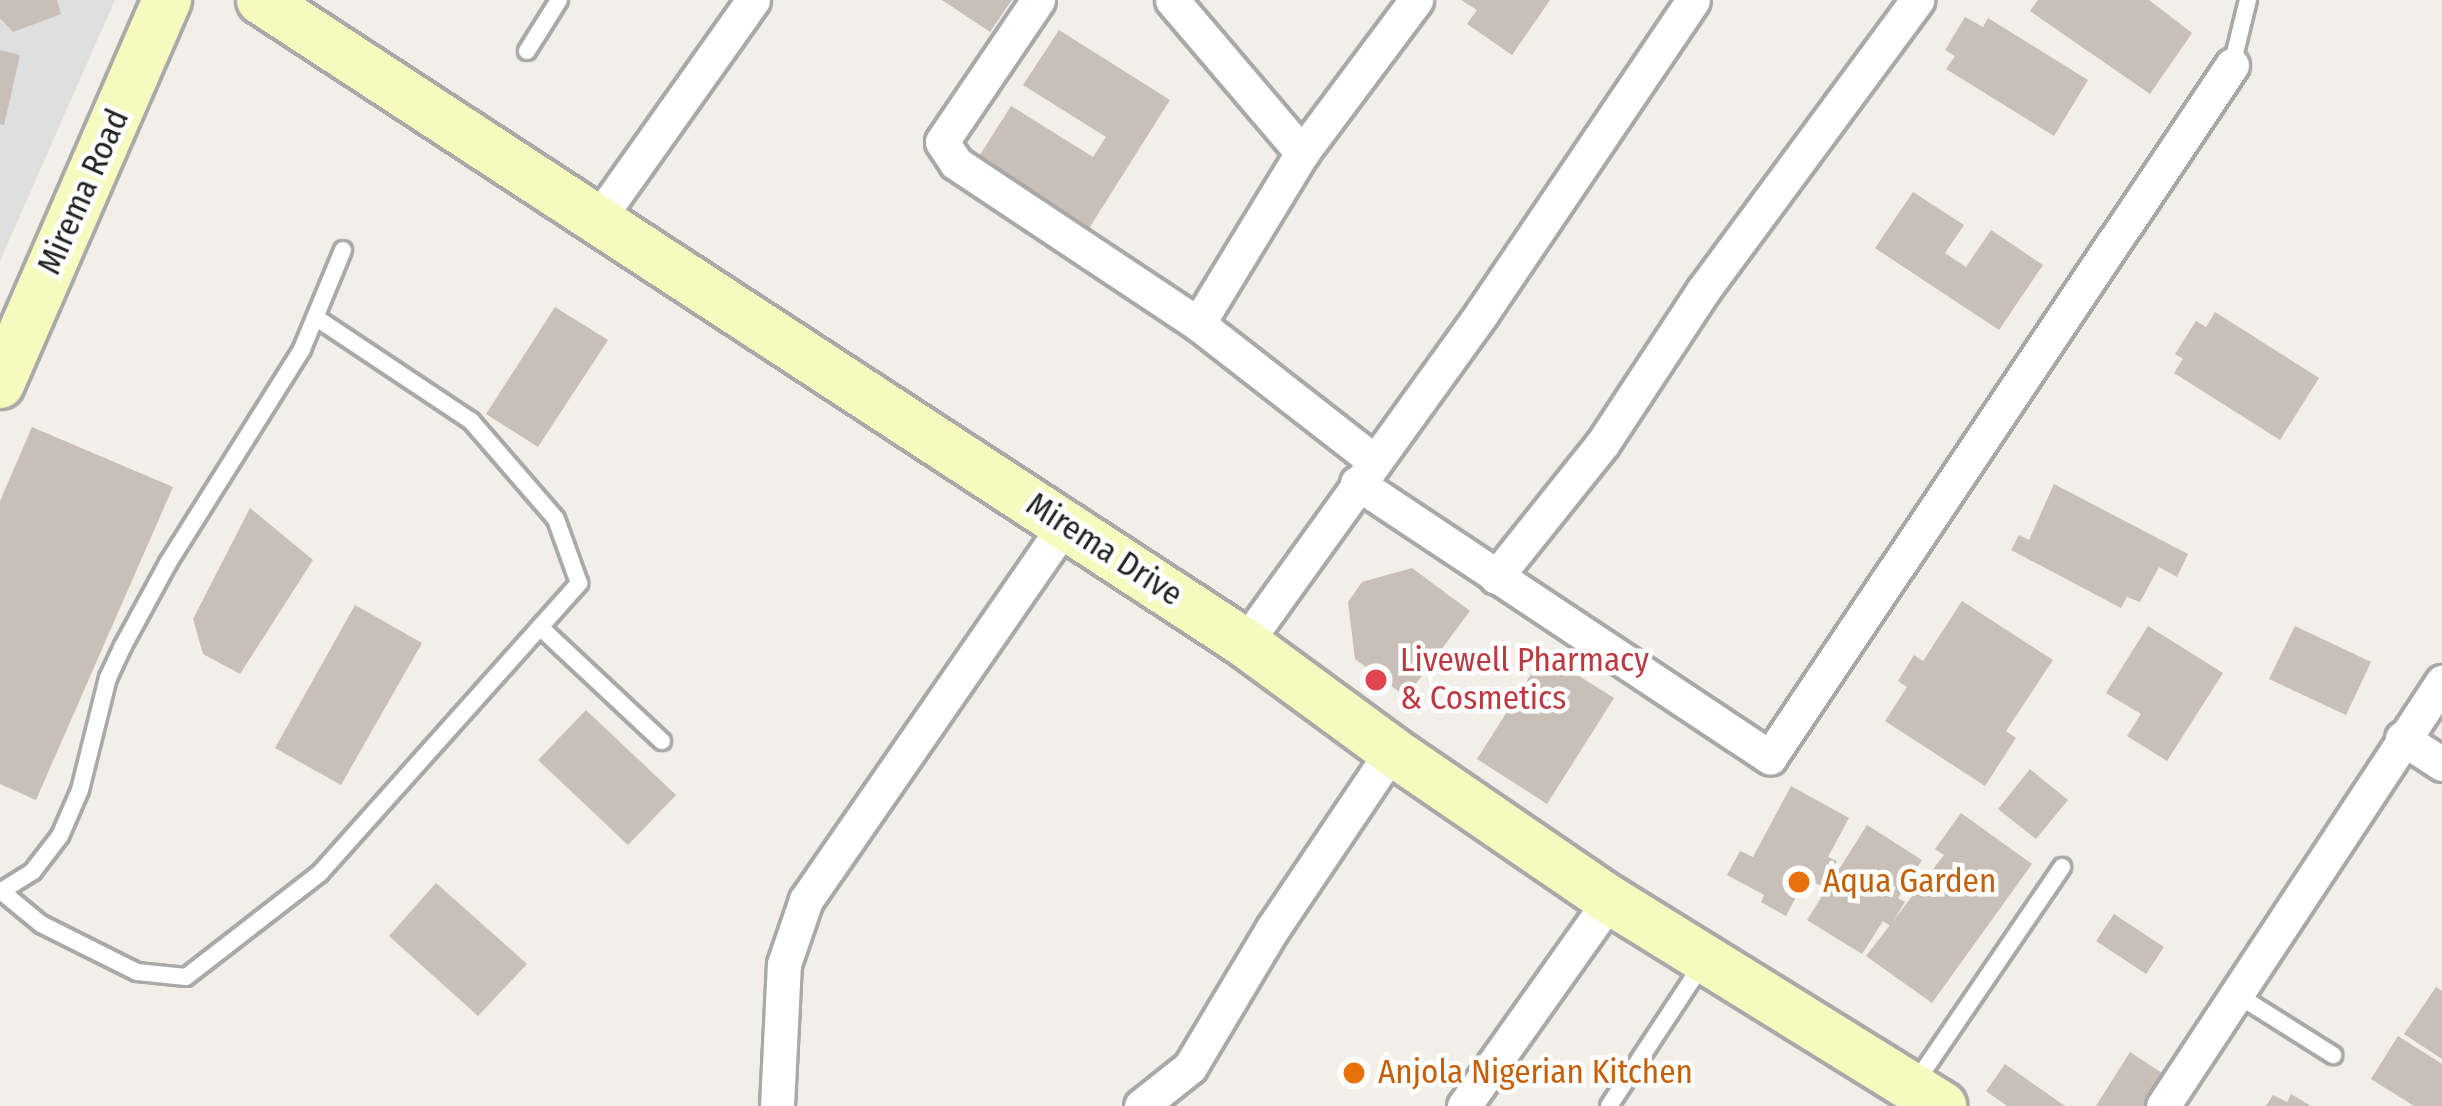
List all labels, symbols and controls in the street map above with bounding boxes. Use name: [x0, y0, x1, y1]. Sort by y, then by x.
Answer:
street label: Mirema Road: [30, 103, 138, 281]
street label: Mirema Drive: [1019, 485, 1189, 615]
place label: Livewell Pharmacy & Cosmetics: [1400, 641, 1649, 719]
marker: Livewell Pharmacy & Cosmetics: [1363, 667, 1389, 693]
place label: Aqua Garden: [1823, 862, 1996, 902]
marker: Aqua Garden: [1786, 869, 1812, 895]
place label: Anjola Nigerian Kitchen: [1378, 1053, 1693, 1093]
marker: Anjola Nigerian Kitchen: [1341, 1060, 1367, 1086]

